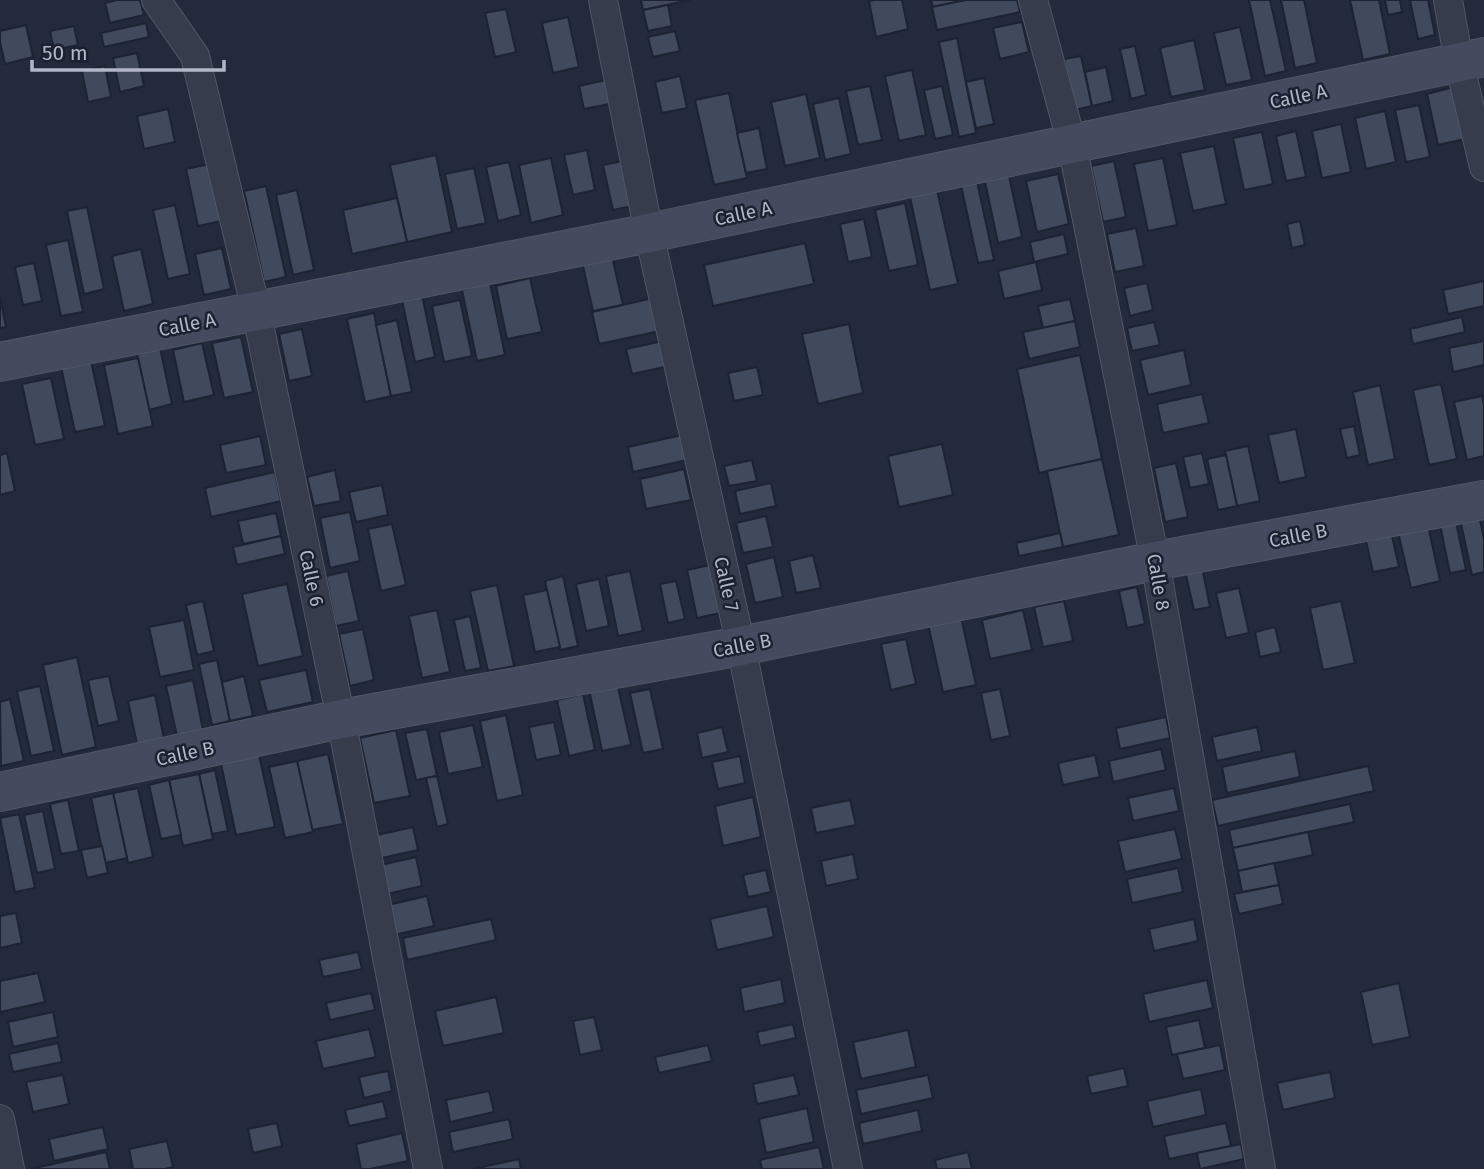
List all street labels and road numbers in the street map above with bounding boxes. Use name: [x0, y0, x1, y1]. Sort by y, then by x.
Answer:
street label: Calle A: [1267, 79, 1329, 114]
street label: Calle A: [712, 196, 774, 231]
street label: Calle A: [156, 308, 218, 341]
street label: Calle B: [1267, 519, 1329, 552]
street label: Calle 6: [294, 548, 329, 608]
street label: Calle 8: [1142, 552, 1175, 612]
street label: Calle 7: [709, 555, 744, 614]
street label: Calle B: [711, 629, 773, 662]
street label: Calle B: [154, 736, 216, 771]

